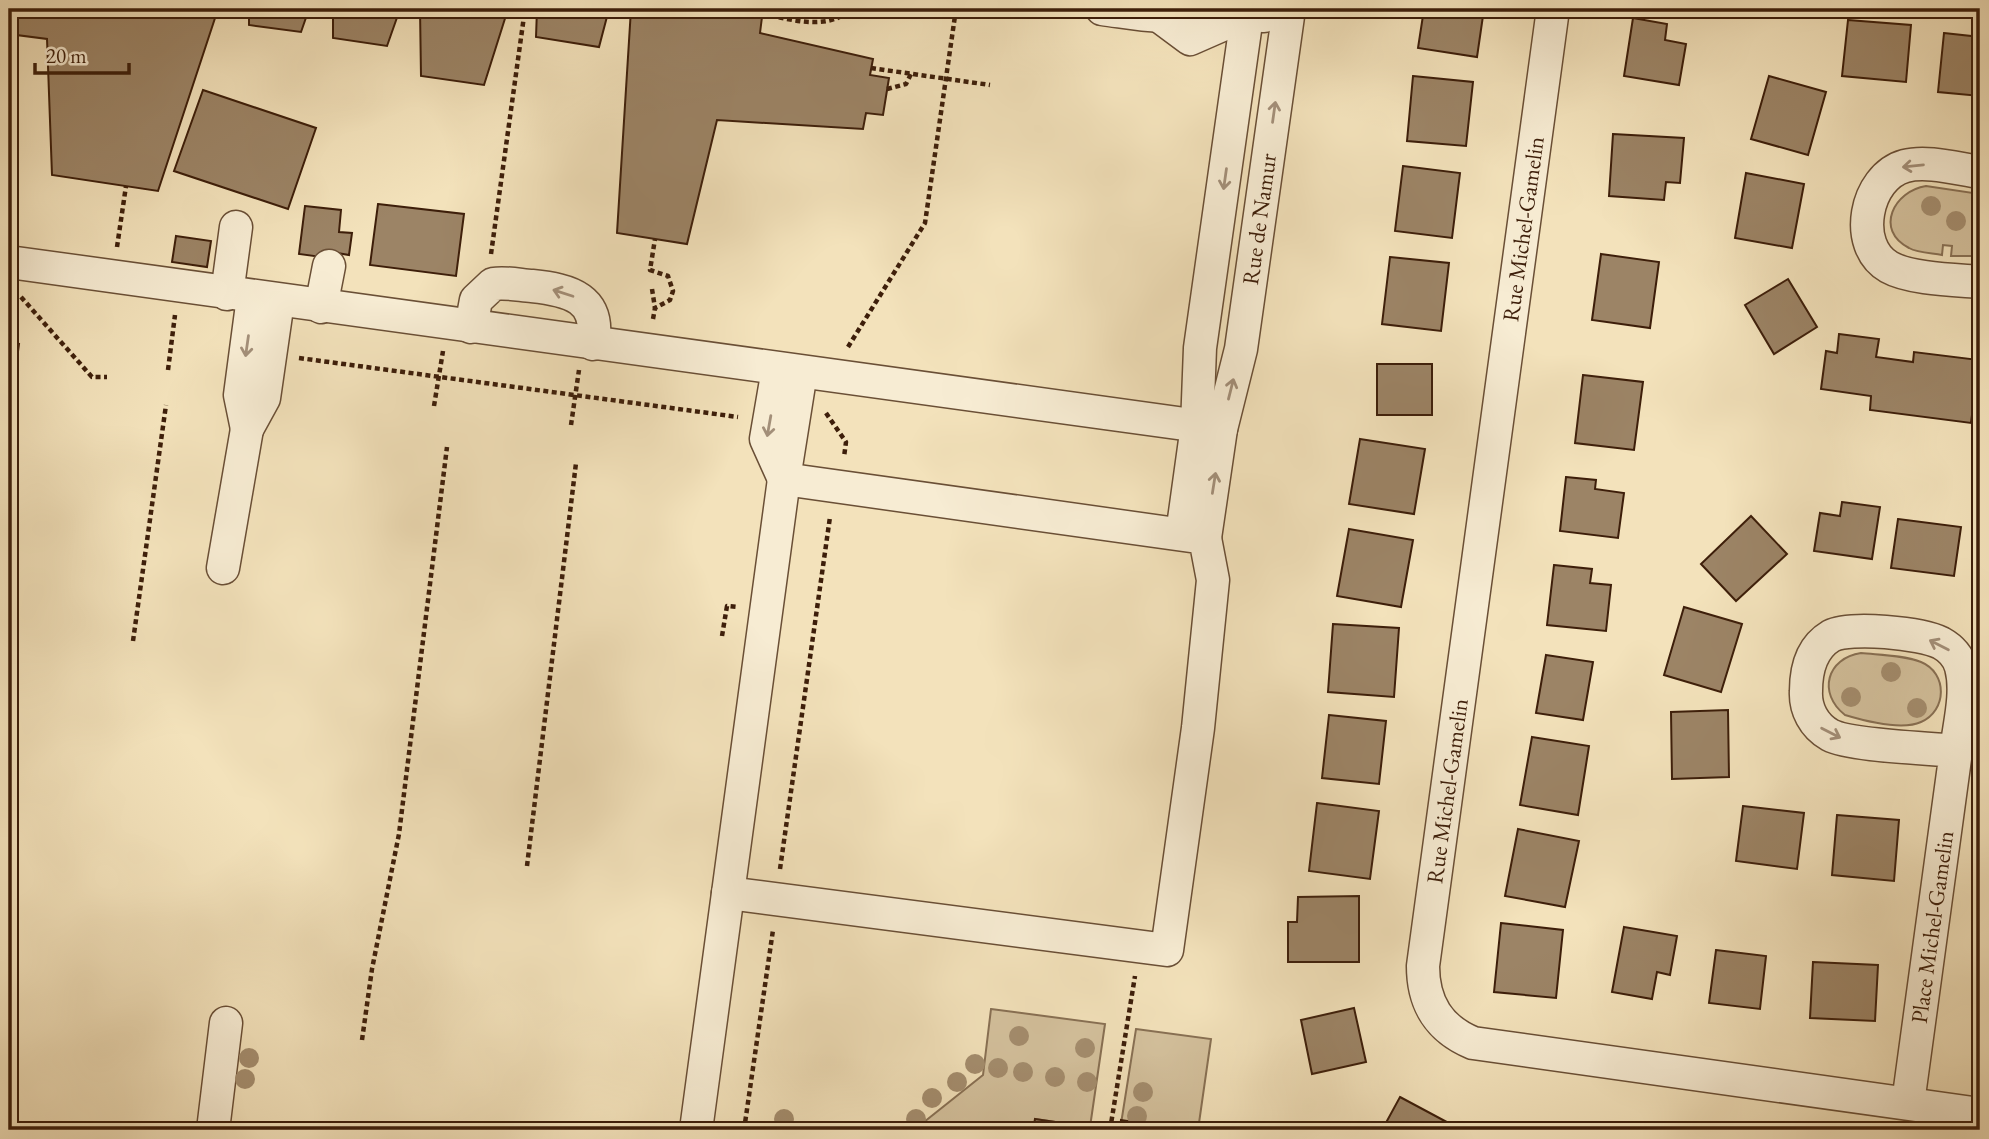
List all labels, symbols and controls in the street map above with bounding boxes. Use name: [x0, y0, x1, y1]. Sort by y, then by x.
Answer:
scale bar: [35, 32, 130, 76]
text: 20 m: [46, 42, 87, 69]
one-way arrow: [1267, 101, 1280, 123]
street label: Rue Michel-Gamelin: [1495, 135, 1551, 323]
street label: Rue de Namur: [1235, 151, 1283, 287]
one-way arrow: [1902, 160, 1925, 173]
one-way arrow: [1218, 167, 1231, 189]
one-way arrow: [553, 285, 575, 298]
one-way arrow: [240, 334, 253, 357]
one-way arrow: [1225, 378, 1238, 401]
one-way arrow: [762, 414, 775, 437]
one-way arrow: [1208, 472, 1221, 495]
one-way arrow: [1930, 637, 1950, 651]
street label: Rue Michel-Gamelin: [1419, 697, 1475, 885]
one-way arrow: [1820, 727, 1840, 741]
street label: Place Michel-Gamelin: [1904, 829, 1960, 1025]

